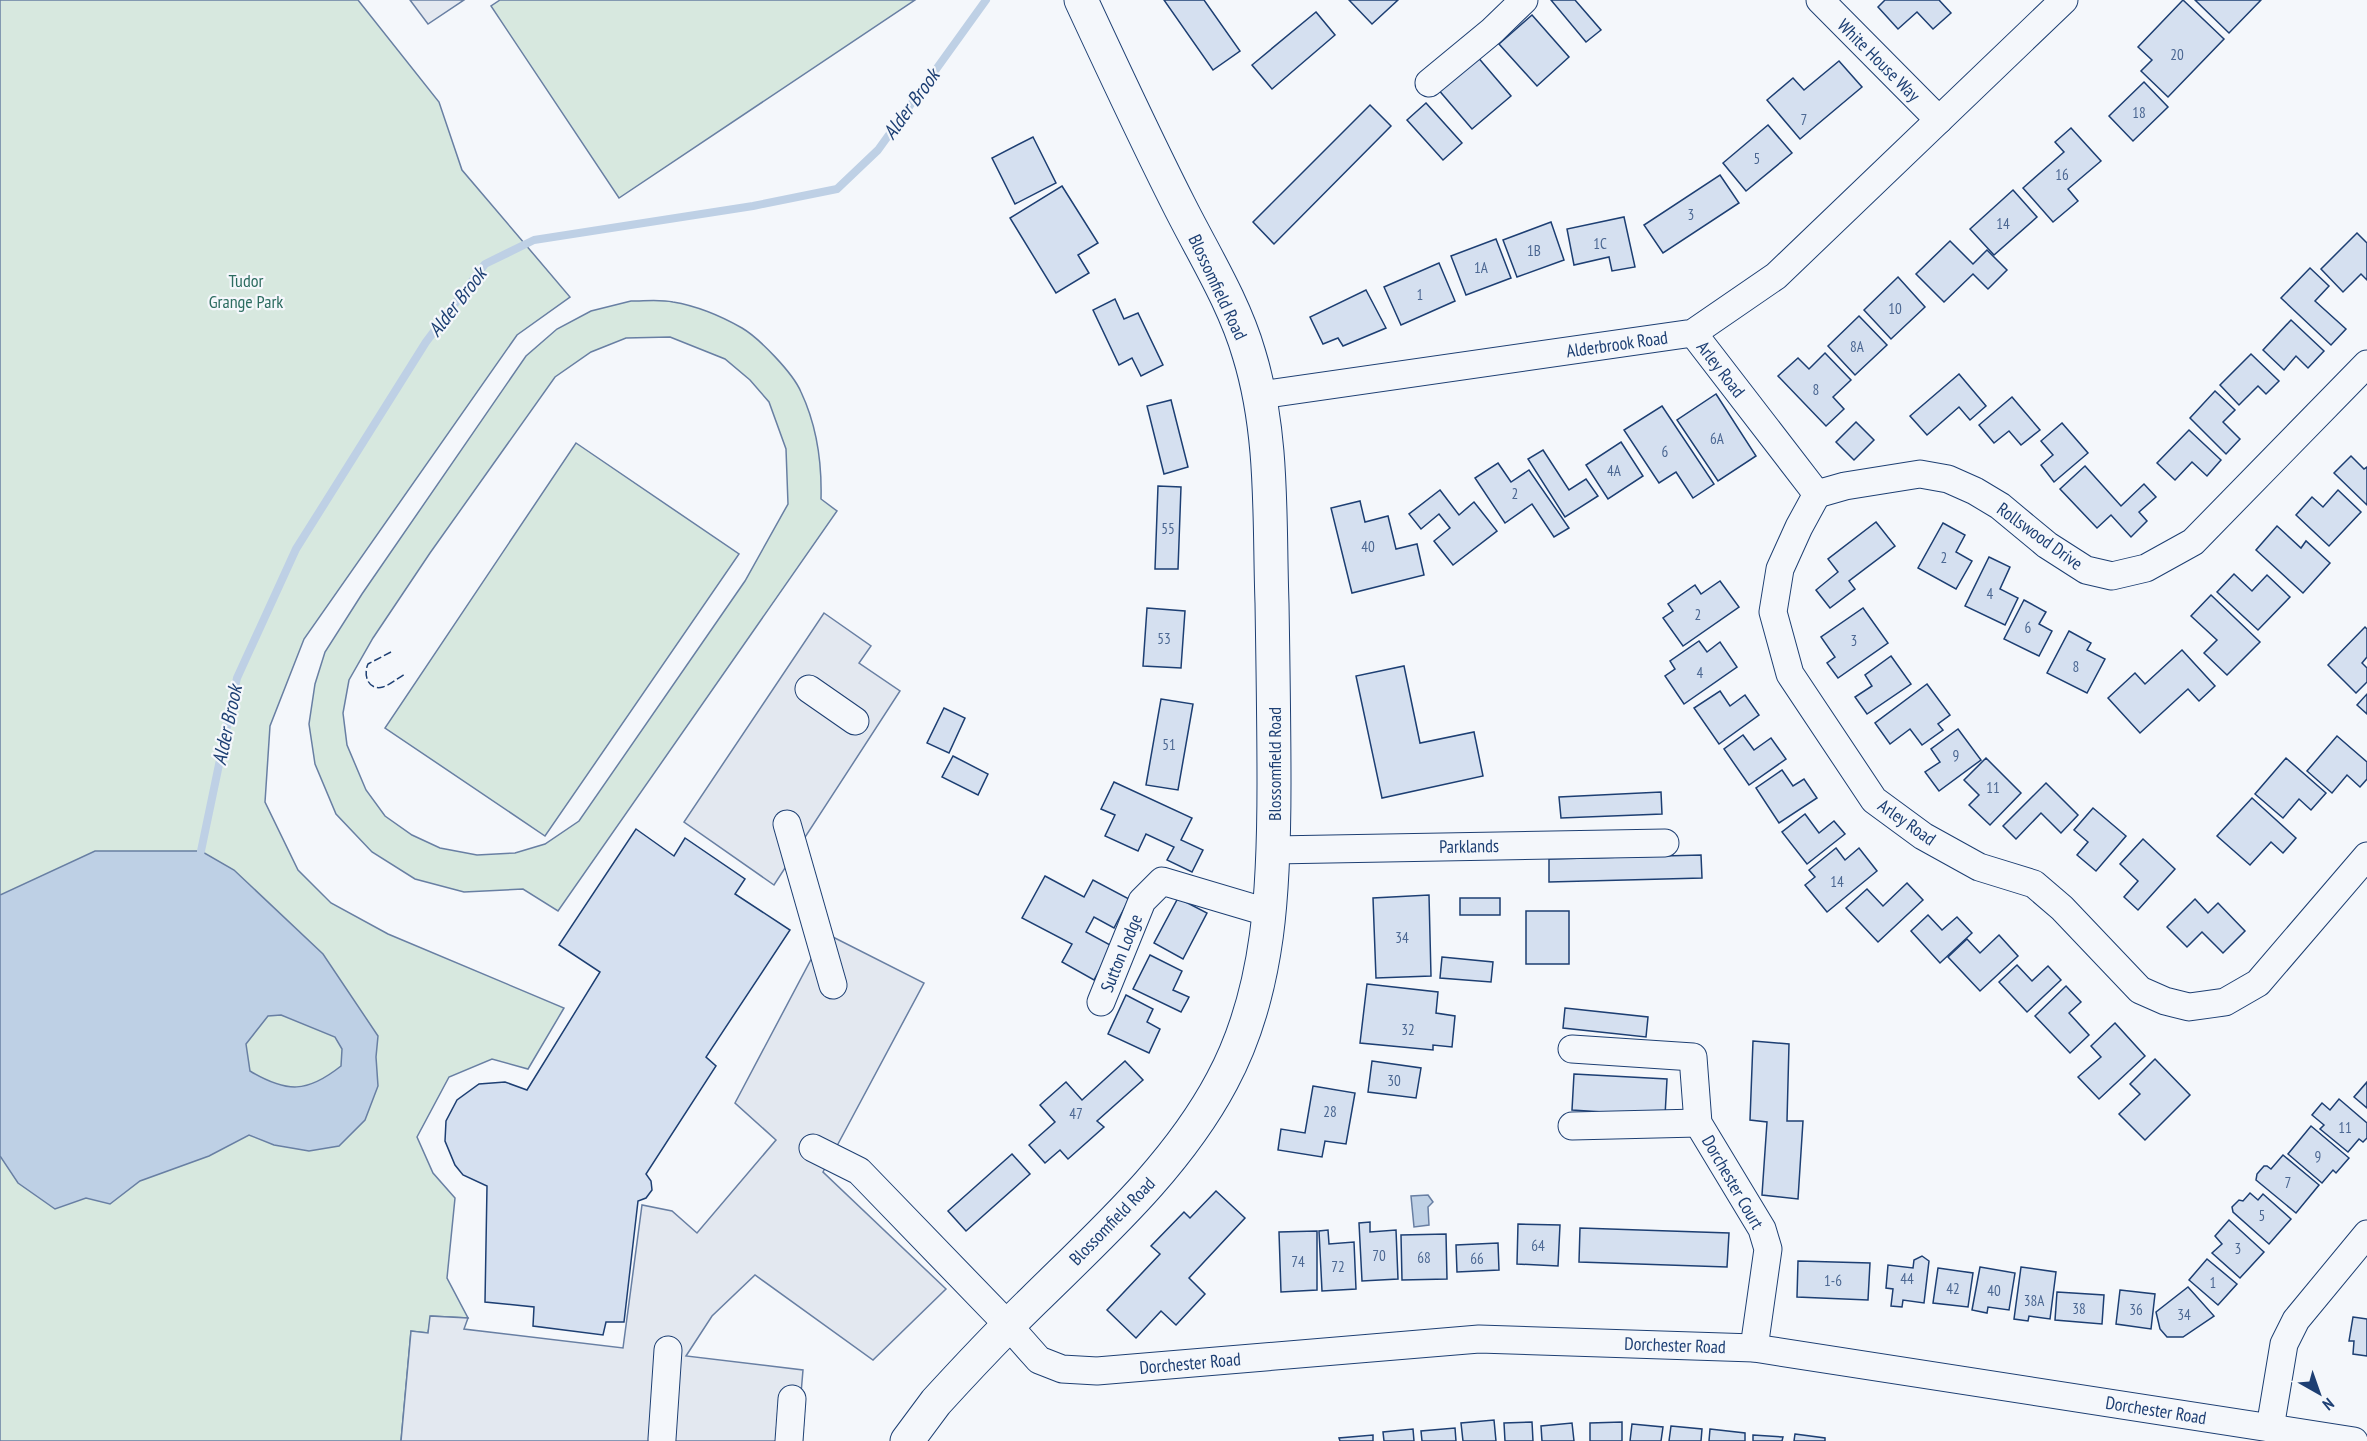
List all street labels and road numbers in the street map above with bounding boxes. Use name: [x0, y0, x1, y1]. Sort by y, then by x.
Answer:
street label: White House Way: [1833, 14, 1925, 106]
street label: Blossomfield Road: [1184, 231, 1252, 343]
street label: Alderbrook Road: [1565, 325, 1669, 363]
street label: Arley Road: [1692, 336, 1750, 402]
street label: Rollswood Drive: [1993, 497, 2087, 575]
street label: Blossomfield Road: [1263, 707, 1286, 821]
street label: Arley Road: [1874, 794, 1940, 850]
street label: Parklands: [1439, 834, 1499, 858]
street label: Sutton Lodge: [1095, 911, 1147, 995]
street label: Dorchester Court: [1697, 1131, 1769, 1233]
street label: Blossomfield Road: [1064, 1172, 1160, 1270]
street label: Dorchester Road: [1624, 1332, 1726, 1358]
street label: Dorchester Road: [1138, 1347, 1242, 1379]
street label: Dorchester Road: [2104, 1391, 2208, 1429]

